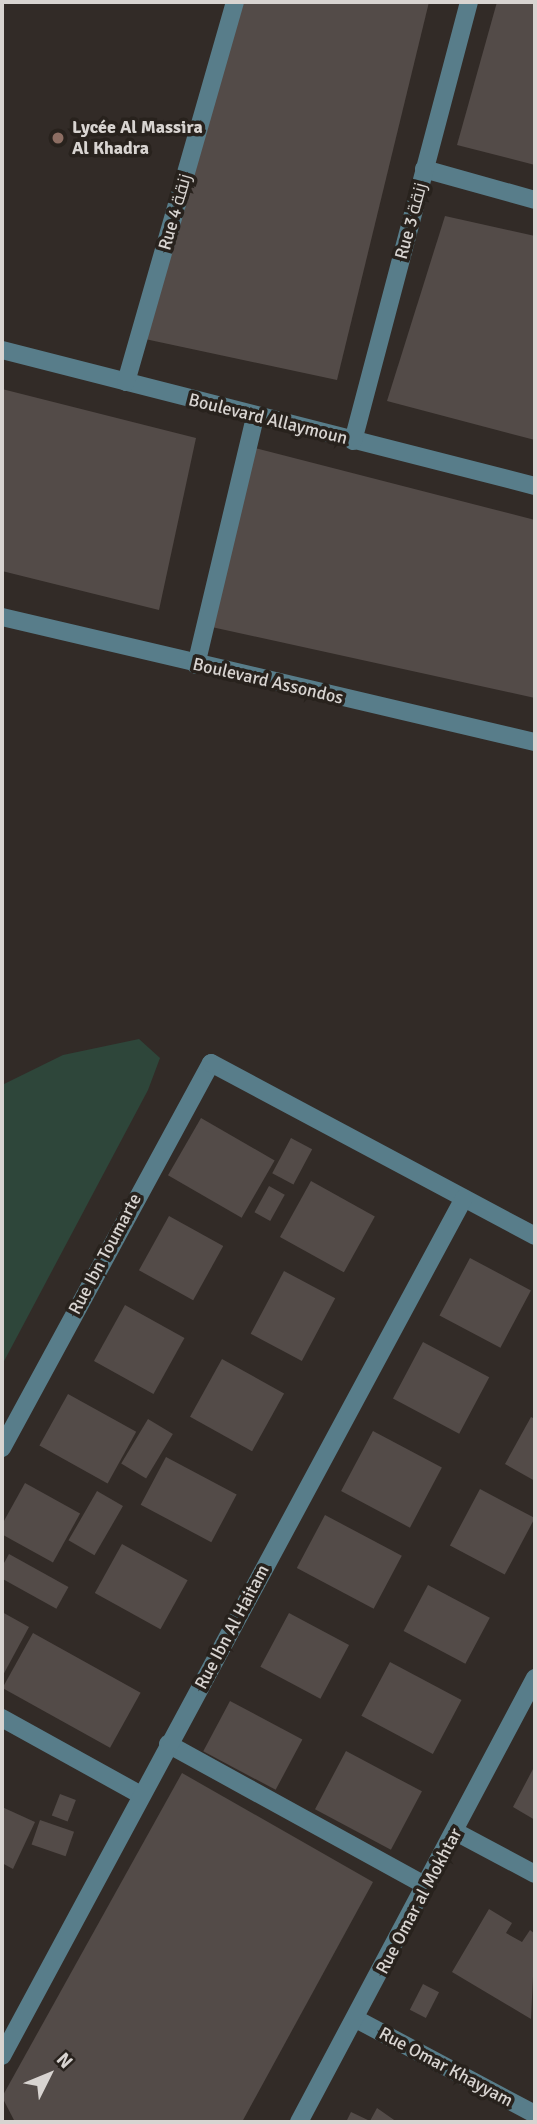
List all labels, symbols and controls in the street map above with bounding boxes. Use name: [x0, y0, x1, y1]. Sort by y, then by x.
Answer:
place label: Lycée Al Massira Al Khadra: [72, 117, 203, 160]
marker: Lycée Al Massira Al Khadra: [50, 130, 66, 146]
street label: Rue 4 زنقة: [154, 171, 196, 253]
street label: Rue 3 زنقة: [390, 180, 432, 262]
street label: Boulevard Allaymoun: [186, 389, 350, 449]
street label: Boulevard Assondos: [191, 653, 345, 709]
street label: Rue Ibn Toumarte: [64, 1190, 146, 1318]
street label: Rue Ibn Al Haitam: [190, 1561, 274, 1693]
street label: Rue Omar al Mokhtar: [371, 1824, 467, 1978]
street label: Rue Omar Khayyam: [375, 2023, 517, 2111]
north arrow: [14, 2040, 84, 2110]
text: N: [51, 2048, 78, 2074]

